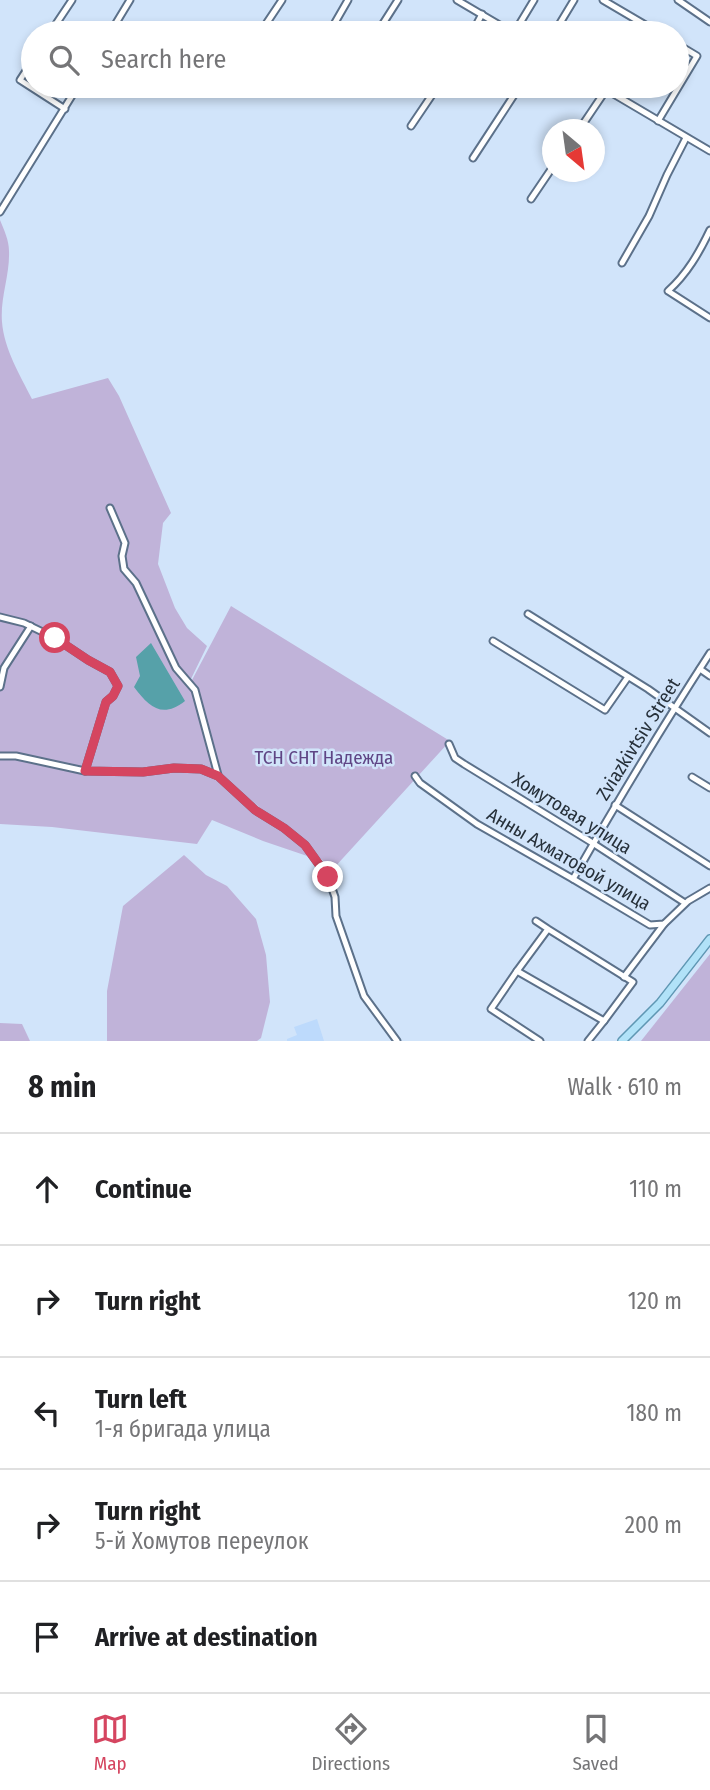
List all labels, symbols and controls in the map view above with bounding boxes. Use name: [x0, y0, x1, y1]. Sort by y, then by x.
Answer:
search box: [21, 21, 689, 98]
icon: search: [45, 41, 83, 79]
text: Search here: [101, 44, 226, 75]
north arrow: [542, 119, 605, 182]
route start: [39, 622, 70, 653]
street label: Zviazkivtsiv Street: [591, 673, 685, 804]
park label: ТСН СНТ Надежда: [255, 746, 393, 769]
street label: Хомутовая улица: [508, 767, 636, 859]
street label: Анны Ахматовой улица: [483, 803, 655, 915]
route end: [312, 861, 343, 892]
text: 8 min: [28, 1069, 96, 1105]
text: Walk · 610 m: [568, 1073, 682, 1101]
icon: ahead: [28, 1170, 66, 1208]
text: Continue: [95, 1174, 192, 1205]
text: 110 m: [629, 1175, 682, 1203]
icon: right: [28, 1282, 66, 1320]
text: Turn right: [95, 1286, 201, 1317]
text: 120 m: [628, 1287, 682, 1315]
text: Turn left: [95, 1384, 187, 1415]
icon: left: [28, 1394, 66, 1432]
text: 180 m: [626, 1399, 682, 1427]
text: 1-я бригада улица: [95, 1415, 271, 1443]
text: Turn right: [95, 1496, 201, 1527]
icon: right: [28, 1506, 66, 1544]
text: 200 m: [625, 1511, 682, 1539]
text: 5-й Хомутов переулок: [95, 1527, 309, 1555]
icon: arrive: [28, 1618, 66, 1656]
text: Arrive at destination: [95, 1622, 318, 1653]
tab: Map: [91, 1710, 129, 1775]
tab: Directions: [311, 1710, 390, 1775]
tab: Saved: [572, 1710, 619, 1775]

